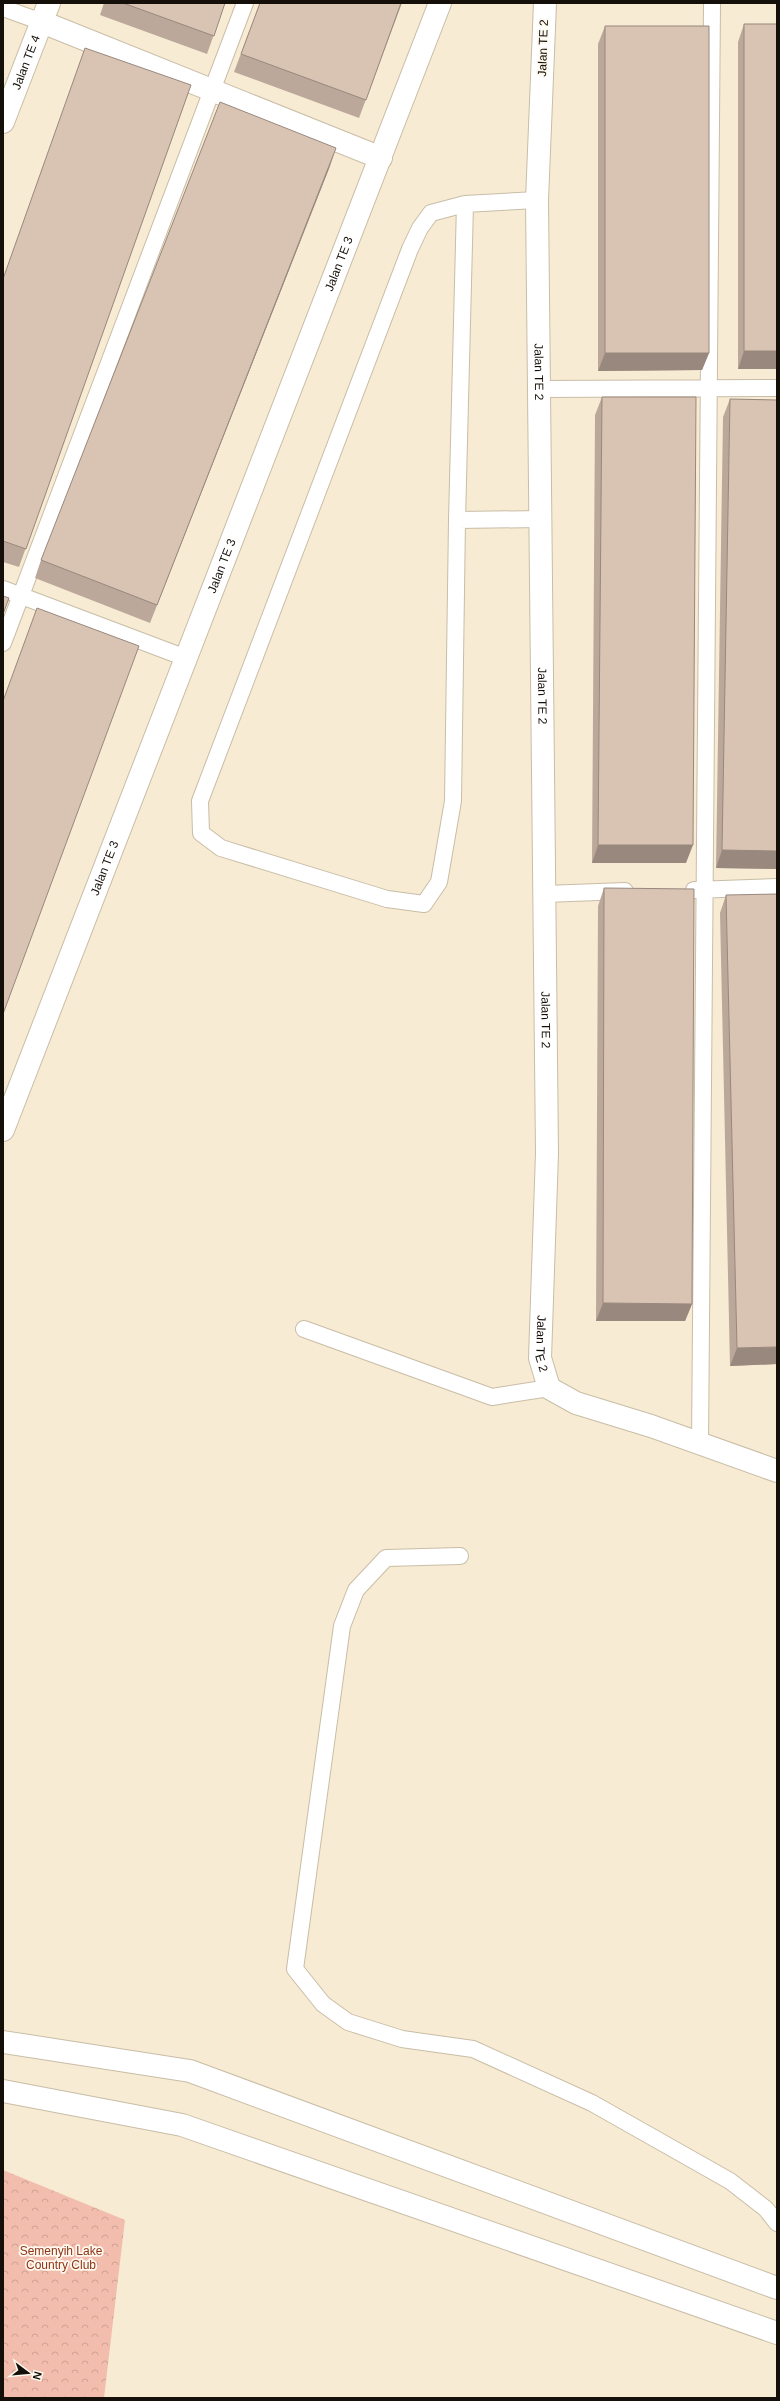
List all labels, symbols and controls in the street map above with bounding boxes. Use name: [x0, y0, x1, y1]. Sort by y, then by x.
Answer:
street label: Jalan TE 2: [535, 19, 551, 77]
street label: Jalan TE 4: [9, 33, 43, 92]
street label: Jalan TE 3: [322, 234, 356, 293]
street label: Jalan TE 2: [532, 343, 546, 401]
street label: Jalan TE 3: [205, 536, 239, 595]
street label: Jalan TE 2: [535, 667, 550, 725]
street label: Jalan TE 3: [88, 838, 122, 897]
street label: Jalan TE 2: [538, 991, 553, 1049]
street label: Jalan TE 2: [532, 1315, 551, 1374]
park label: Semenyih Lake Country Club: [20, 2244, 103, 2272]
north arrow: [8, 2353, 48, 2393]
text: N: [31, 2370, 44, 2381]

